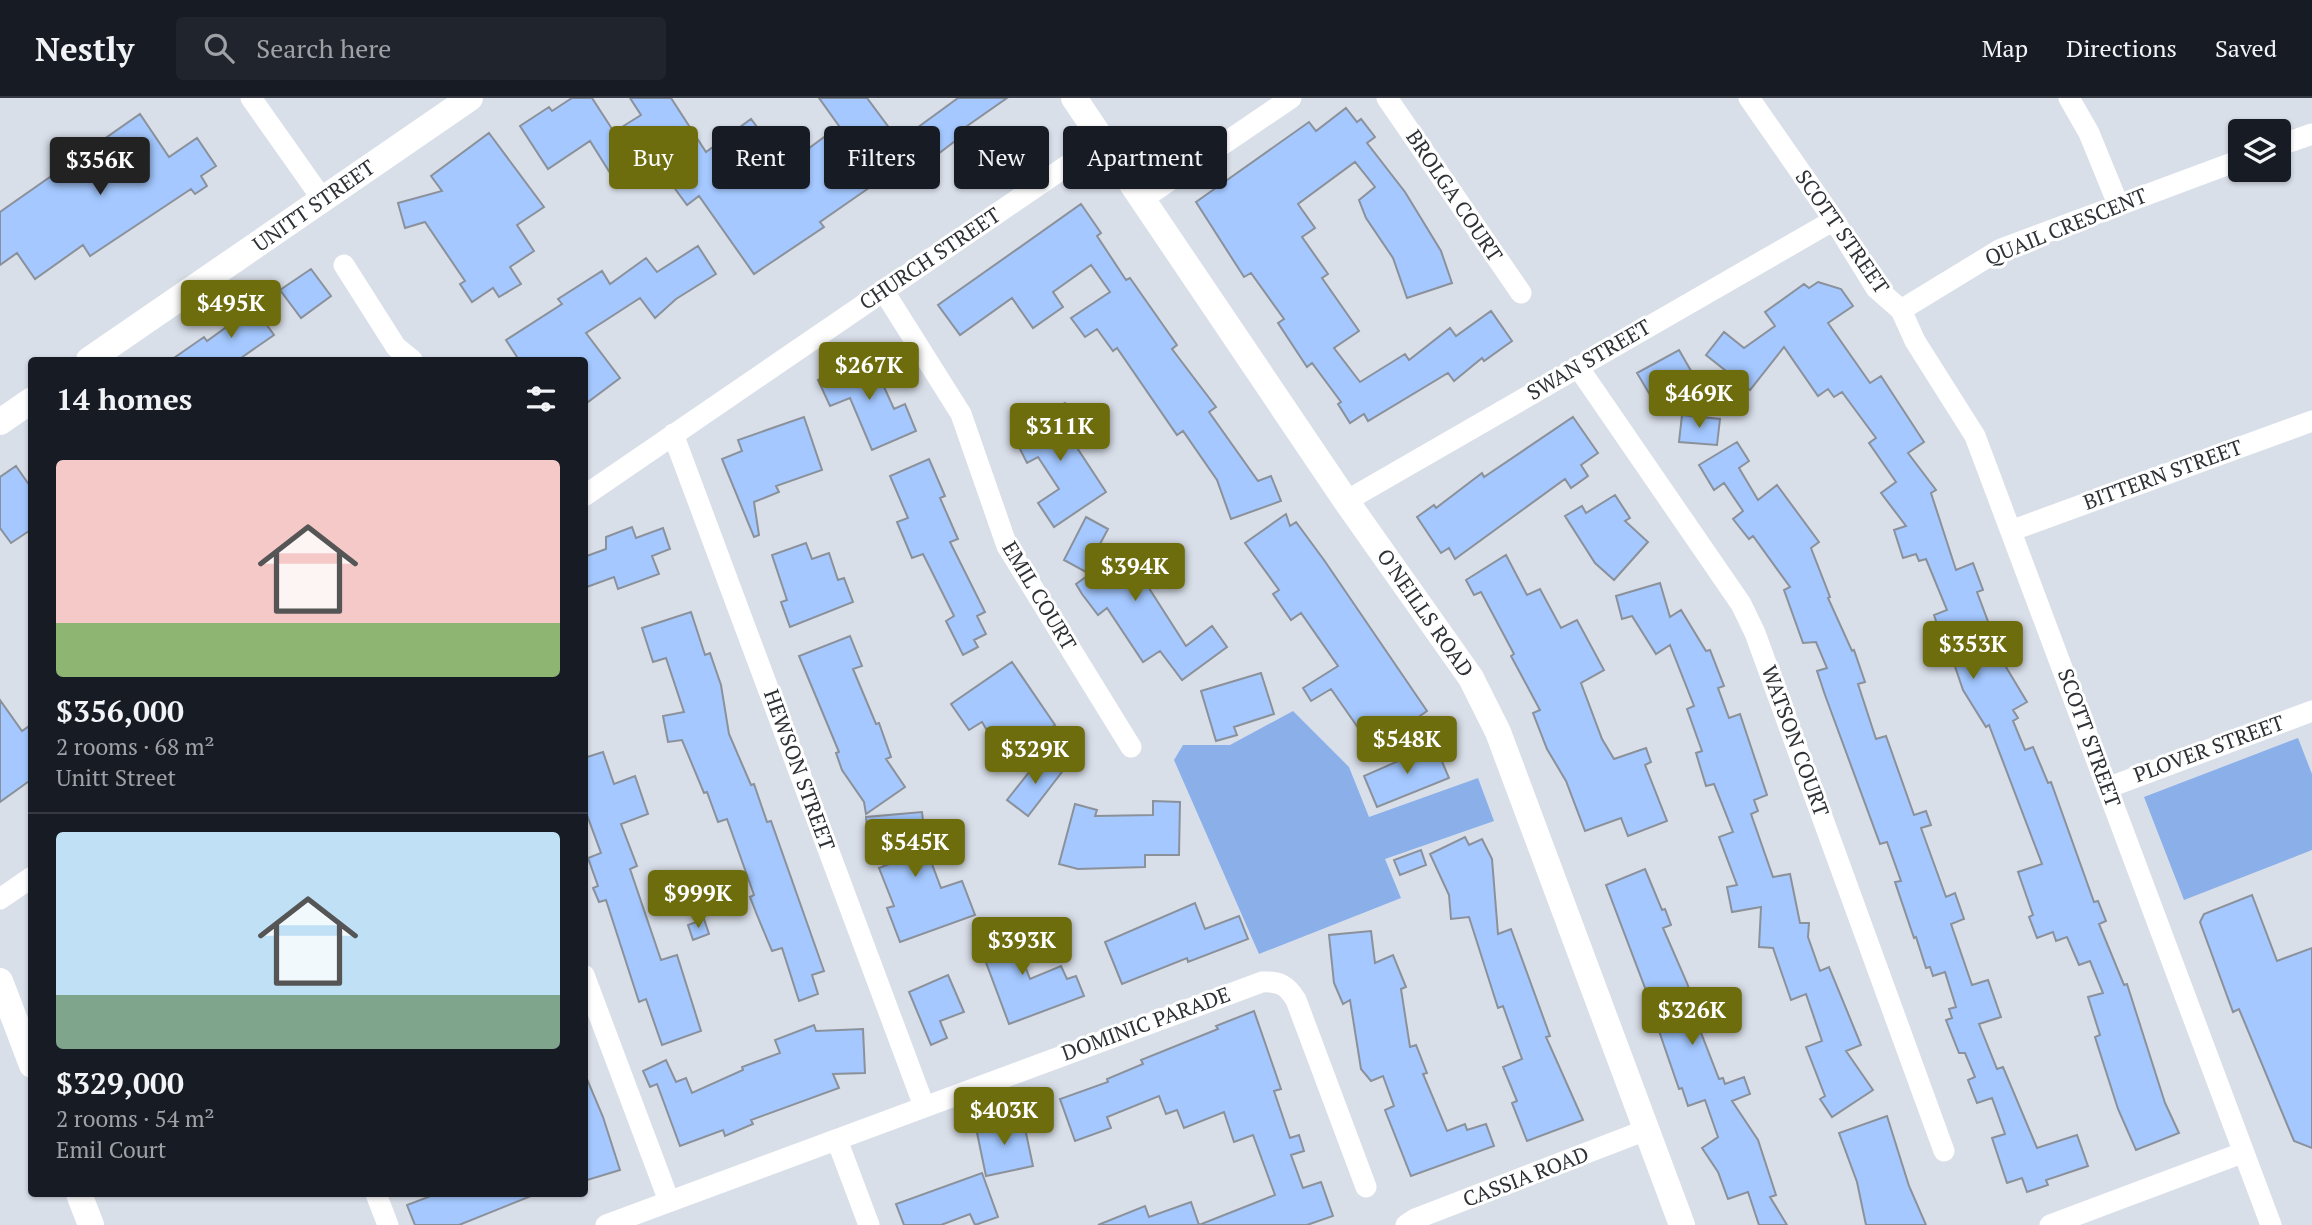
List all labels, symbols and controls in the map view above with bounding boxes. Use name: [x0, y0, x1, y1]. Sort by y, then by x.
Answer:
search box: [176, 17, 666, 80]
text: Nestly: [35, 27, 134, 70]
icon: search: [200, 29, 238, 67]
text: Search here: [256, 31, 391, 65]
text: Map: [1982, 32, 2028, 64]
text: Directions: [2066, 32, 2177, 64]
text: Saved: [2215, 32, 2277, 64]
map controls: [2228, 119, 2291, 182]
button: layers: [2228, 119, 2291, 182]
street label: BROLGA COURT: [1400, 124, 1509, 267]
chip: Buy: [609, 126, 698, 189]
chip: Rent: [712, 126, 810, 189]
chip: Filters: [824, 126, 940, 189]
chip: New: [954, 126, 1049, 189]
chip: Apartment: [1063, 126, 1227, 189]
pin: $356K: [51, 138, 149, 197]
text: $356K: [66, 144, 134, 175]
street label: UNITT STREET: [247, 153, 380, 258]
street label: SCOTT STREET: [1790, 164, 1896, 299]
street label: QUAIL CRESCENT: [1980, 181, 2151, 271]
street label: CHURCH STREET: [853, 201, 1006, 316]
pin: $495K: [182, 280, 280, 340]
text: $495K: [197, 287, 265, 318]
street label: SWAN STREET: [1521, 312, 1656, 406]
pin: $267K: [820, 342, 918, 402]
text: $267K: [835, 349, 903, 380]
pin: $469K: [1650, 370, 1748, 430]
text: $469K: [1665, 377, 1733, 408]
text: 14 homes: [56, 379, 192, 419]
icon: filters: [522, 380, 560, 418]
pin: $311K: [1011, 404, 1109, 463]
text: $311K: [1026, 410, 1094, 441]
street label: BITTERN STREET: [2079, 432, 2246, 516]
icon: home: [245, 506, 371, 632]
street label: EMIL COURT: [996, 536, 1083, 655]
street label: O'NEILLS ROAD: [1371, 543, 1480, 682]
pin: $394K: [1086, 544, 1184, 603]
text: $394K: [1101, 550, 1169, 581]
pin: $353K: [1924, 622, 2022, 681]
text: $353K: [1939, 628, 2007, 659]
street label: WATSON COURT: [1756, 661, 1836, 820]
street label: SCOTT STREET: [2052, 665, 2128, 811]
street label: HEWSON STREET: [758, 685, 842, 854]
text: $356,000: [56, 691, 184, 731]
street label: PLOVER STREET: [2129, 708, 2288, 788]
pin: $548K: [1358, 716, 1456, 776]
text: $548K: [1373, 723, 1441, 754]
pin: $329K: [986, 726, 1084, 786]
text: 2 rooms · 68 m²: [56, 731, 215, 762]
text: $329K: [1001, 733, 1069, 764]
text: Unitt Street: [56, 762, 176, 793]
pin: $545K: [866, 820, 964, 879]
text: $545K: [881, 826, 949, 857]
pin: $999K: [649, 870, 747, 930]
text: $999K: [664, 877, 732, 908]
icon: home: [245, 878, 371, 1004]
pin: $393K: [973, 918, 1071, 977]
text: $393K: [988, 924, 1056, 955]
street label: DOMINIC PARADE: [1057, 980, 1234, 1067]
pin: $326K: [1643, 988, 1741, 1047]
text: $326K: [1658, 994, 1726, 1025]
text: $329,000: [56, 1063, 184, 1103]
pin: $403K: [955, 1088, 1053, 1147]
text: $403K: [970, 1094, 1038, 1125]
text: 2 rooms · 54 m²: [56, 1103, 215, 1134]
text: Emil Court: [56, 1134, 166, 1165]
street label: CASSIA ROAD: [1459, 1139, 1593, 1213]

